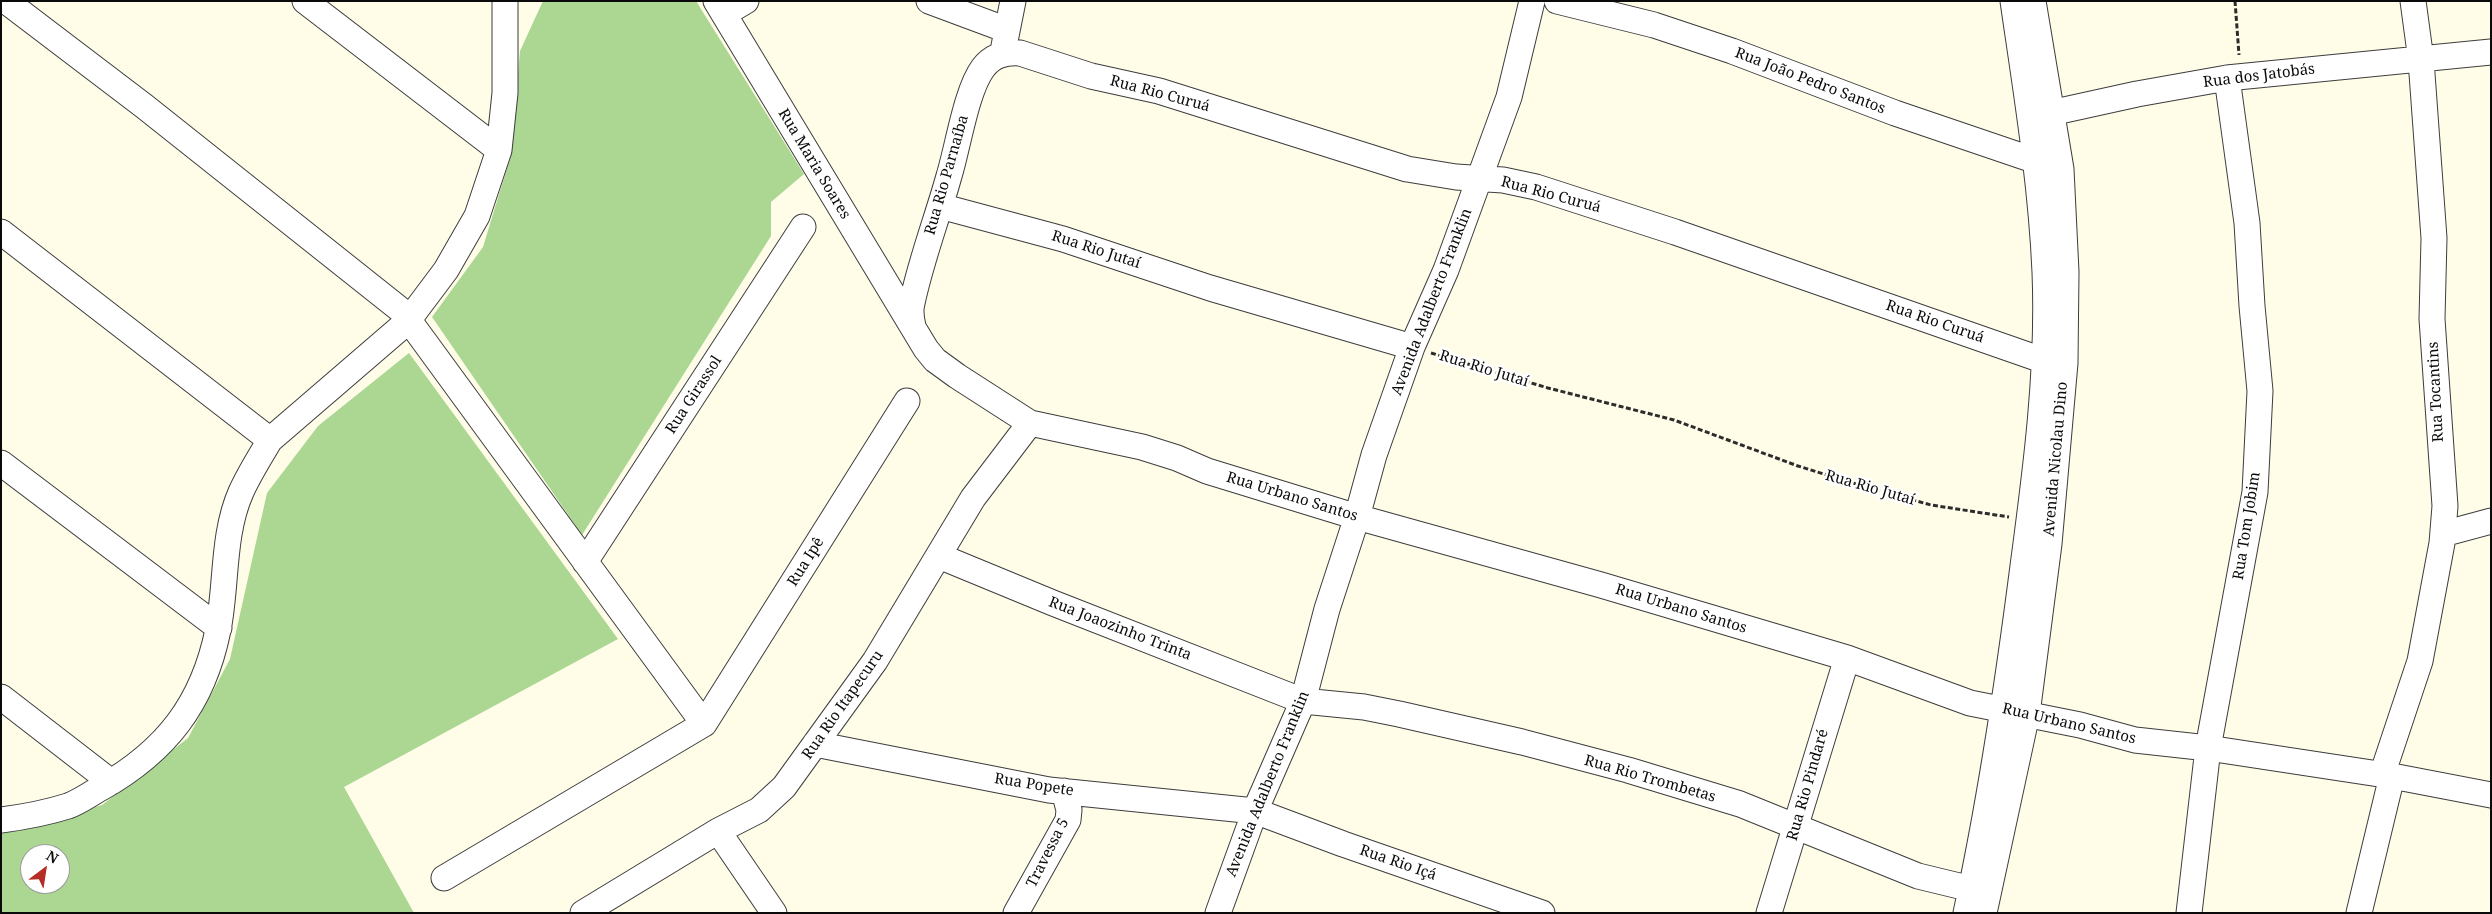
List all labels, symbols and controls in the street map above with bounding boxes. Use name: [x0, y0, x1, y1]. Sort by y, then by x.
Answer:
street label: Rua João Pedro Santos: [1732, 44, 1888, 118]
street label: Rua dos Jatobás: [2202, 60, 2316, 92]
street label: Rua Rio Curuá: [1108, 72, 1212, 116]
street label: Rua Maria Soares: [774, 106, 854, 222]
street label: Rua Rio Parnaíba: [921, 113, 973, 237]
street label: Rua Rio Curuá: [1499, 173, 1603, 217]
street label: Avenida Adalberto Franklin: [1388, 206, 1476, 398]
street label: Rua Rio Jutaí: [1049, 227, 1143, 273]
street label: Rua Rio Curuá: [1884, 297, 1986, 347]
street label: Rua Tocantins: [2424, 341, 2448, 443]
street label: Rua Rio Jutaí: [1437, 347, 1531, 391]
street label: Rua Girassol: [662, 353, 726, 437]
street label: Avenida Nicolau Dino: [2040, 381, 2072, 537]
street label: Rua Rio Jutaí: [1823, 467, 1917, 509]
street label: Rua Urbano Santos: [1224, 468, 1360, 526]
street label: Rua Tom Jobim: [2230, 471, 2264, 581]
street label: Rua Ipê: [784, 534, 828, 590]
street label: Rua Urbano Santos: [1613, 580, 1749, 638]
street label: Rua Joaozinho Trinta: [1046, 593, 1194, 665]
street label: Rua Rio Itapecuru: [799, 647, 887, 763]
street label: Avenida Adalberto Franklin: [1222, 688, 1314, 880]
street label: Rua Urbano Santos: [2001, 700, 2137, 748]
street label: Rua Rio Pindaré: [1783, 727, 1833, 843]
street label: Rua Rio Trombetas: [1582, 752, 1718, 806]
street label: Rua Popete: [993, 770, 1075, 800]
street label: Travessa 5: [1023, 815, 1073, 891]
street label: Rua Rio Içá: [1357, 841, 1439, 885]
north arrow: [20, 844, 70, 894]
text: N: [43, 846, 62, 868]

